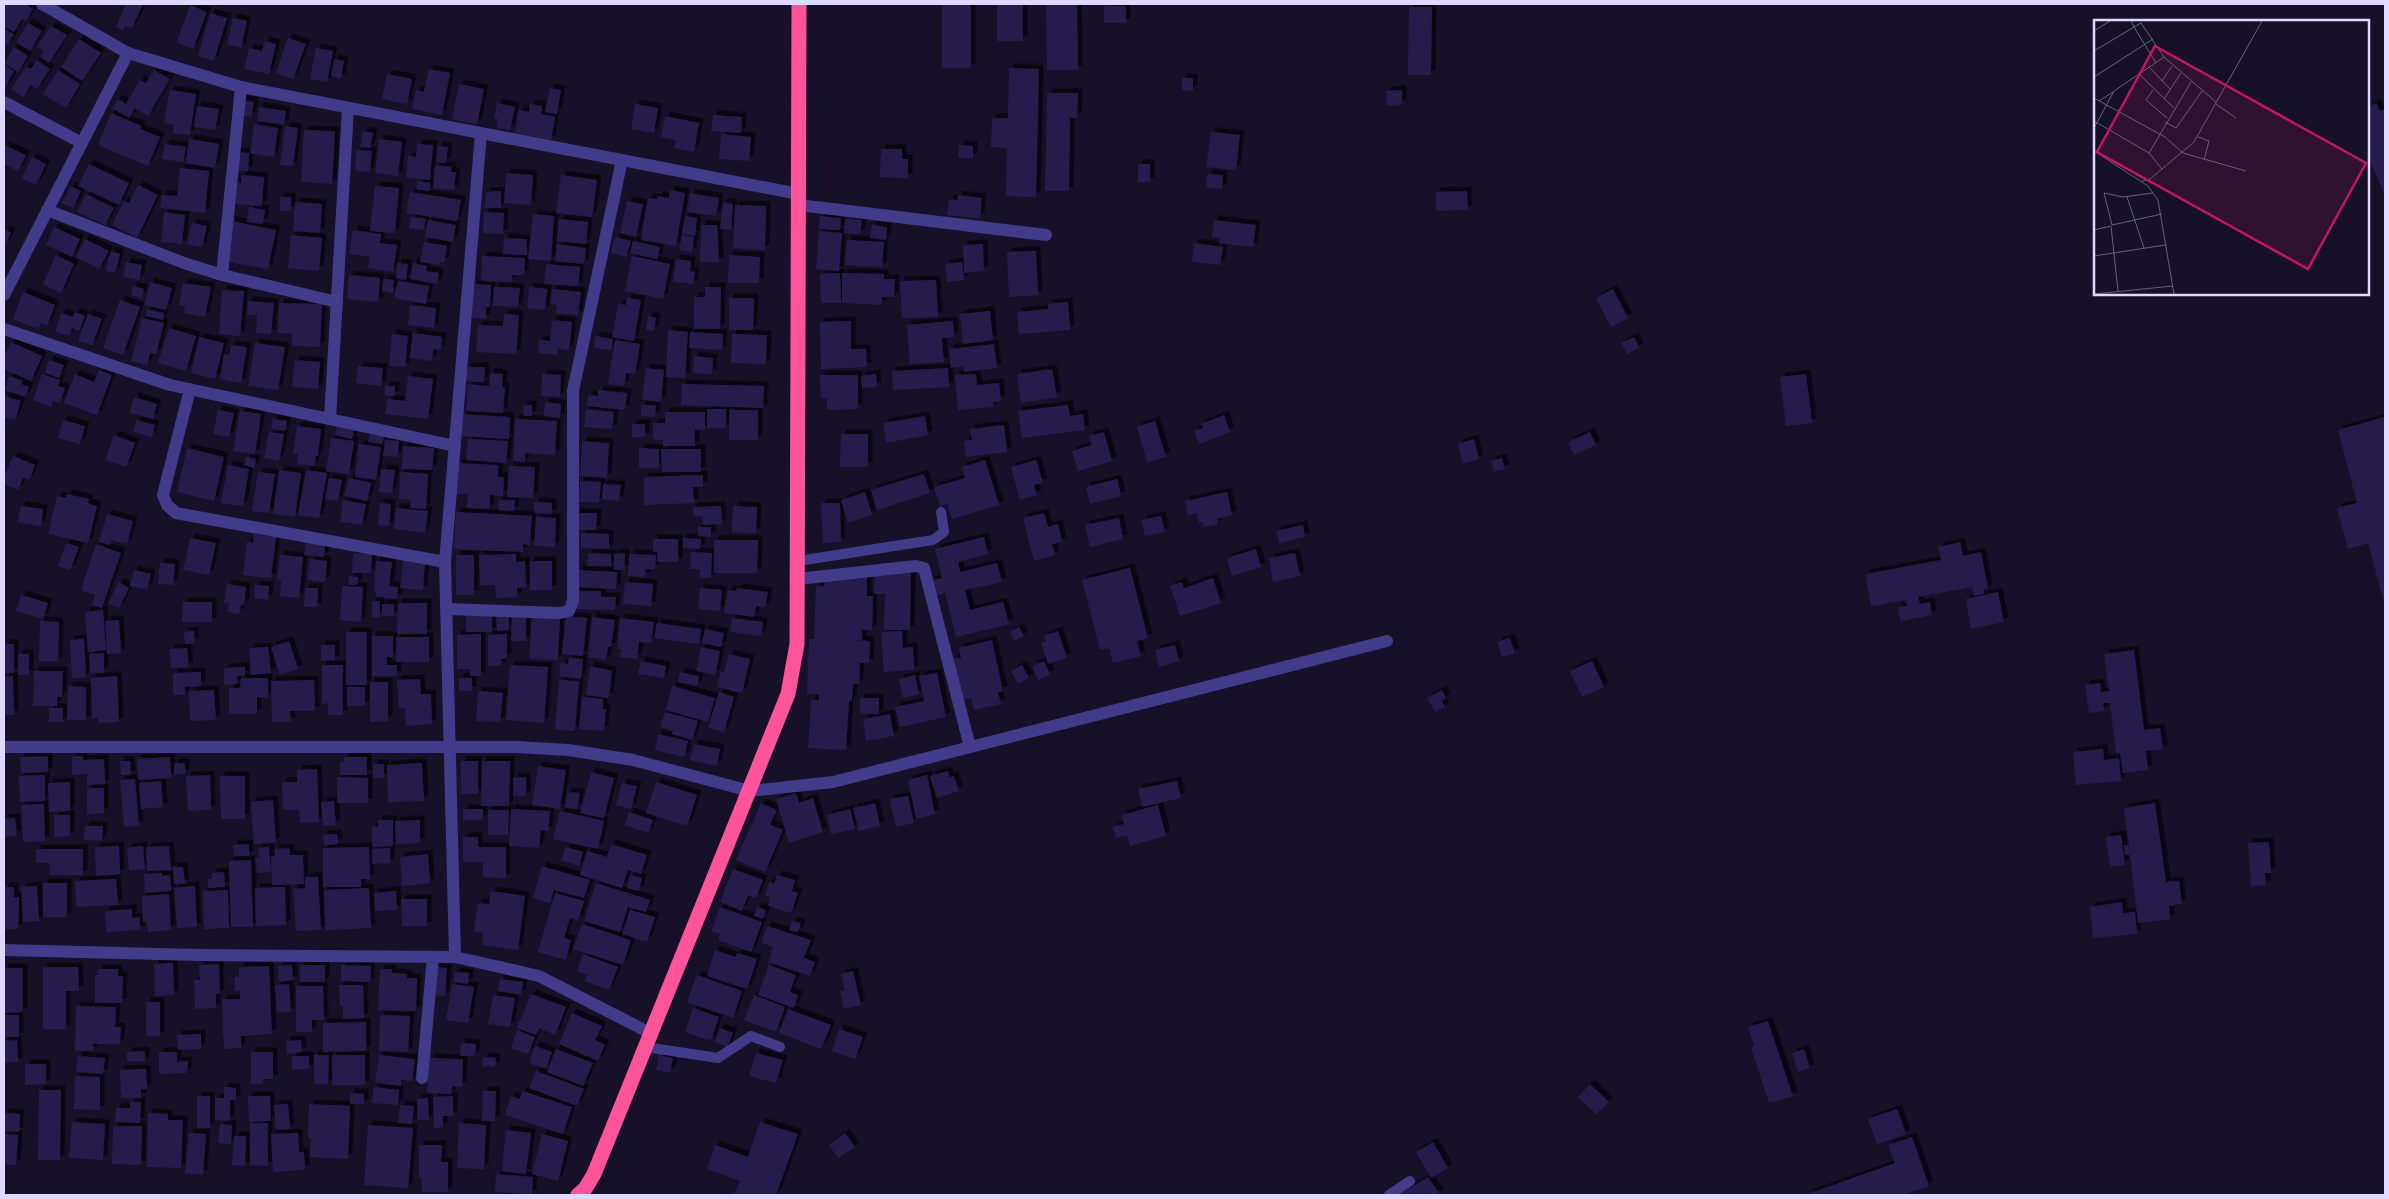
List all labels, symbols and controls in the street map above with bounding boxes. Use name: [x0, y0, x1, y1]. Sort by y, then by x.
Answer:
inset map: [2094, 20, 2369, 295]

